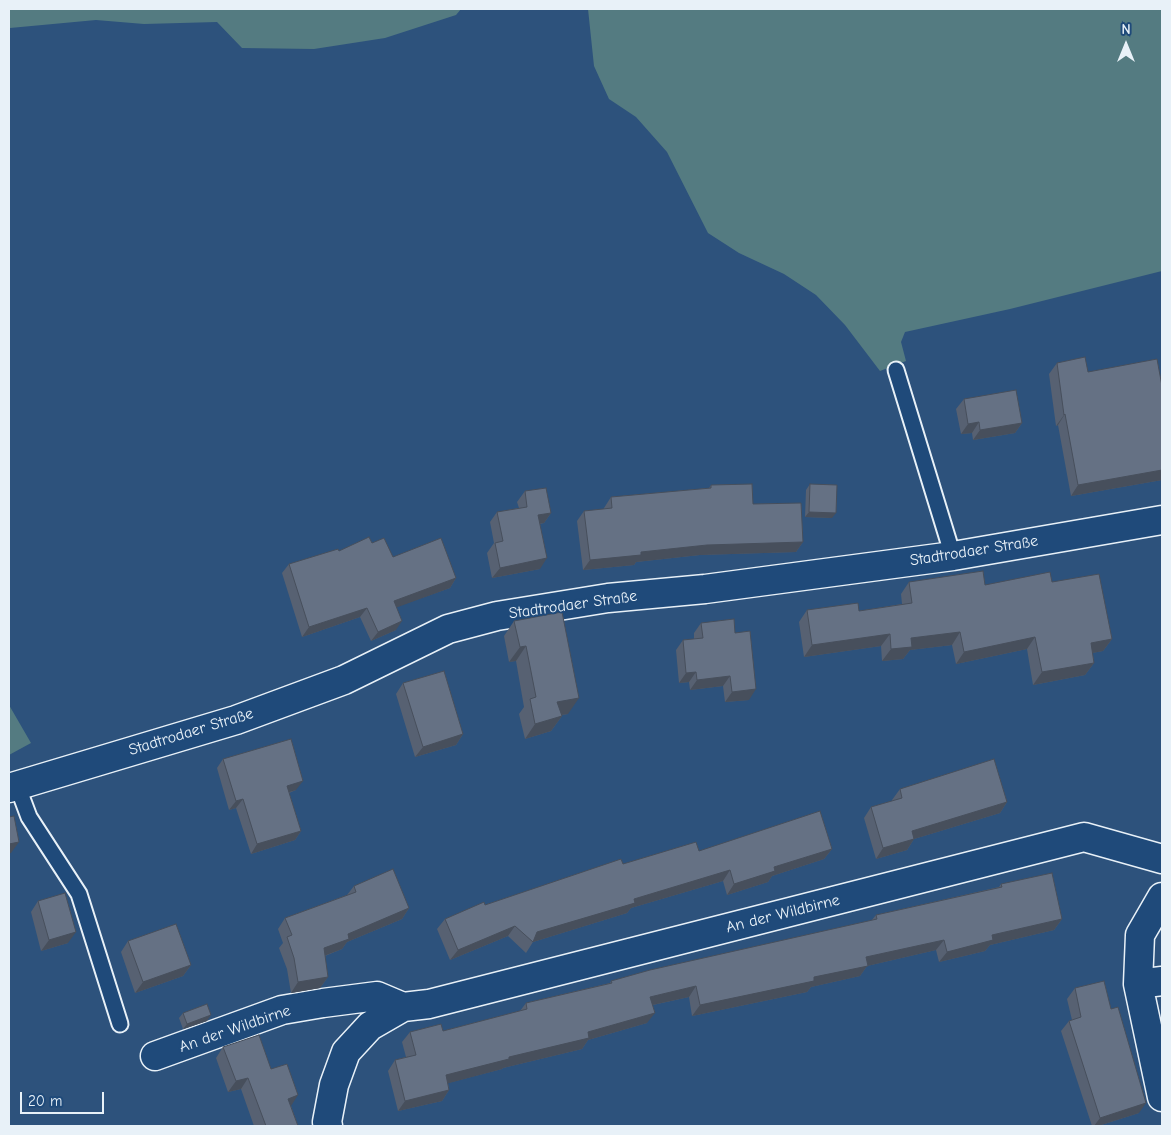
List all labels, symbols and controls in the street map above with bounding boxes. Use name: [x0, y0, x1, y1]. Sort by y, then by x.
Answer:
north arrow: [1101, 20, 1151, 70]
text: N: [1121, 21, 1131, 38]
street label: Stadtrodaer Straße: [909, 531, 1039, 571]
street label: Stadtrodaer Straße: [508, 586, 638, 624]
street label: Stadtrodaer Straße: [126, 704, 256, 760]
street label: An der Wildbirne: [724, 891, 842, 937]
street label: An der Wildbirne: [177, 1001, 293, 1057]
scale bar: [22, 1082, 106, 1114]
text: 20 m: [28, 1092, 62, 1110]

